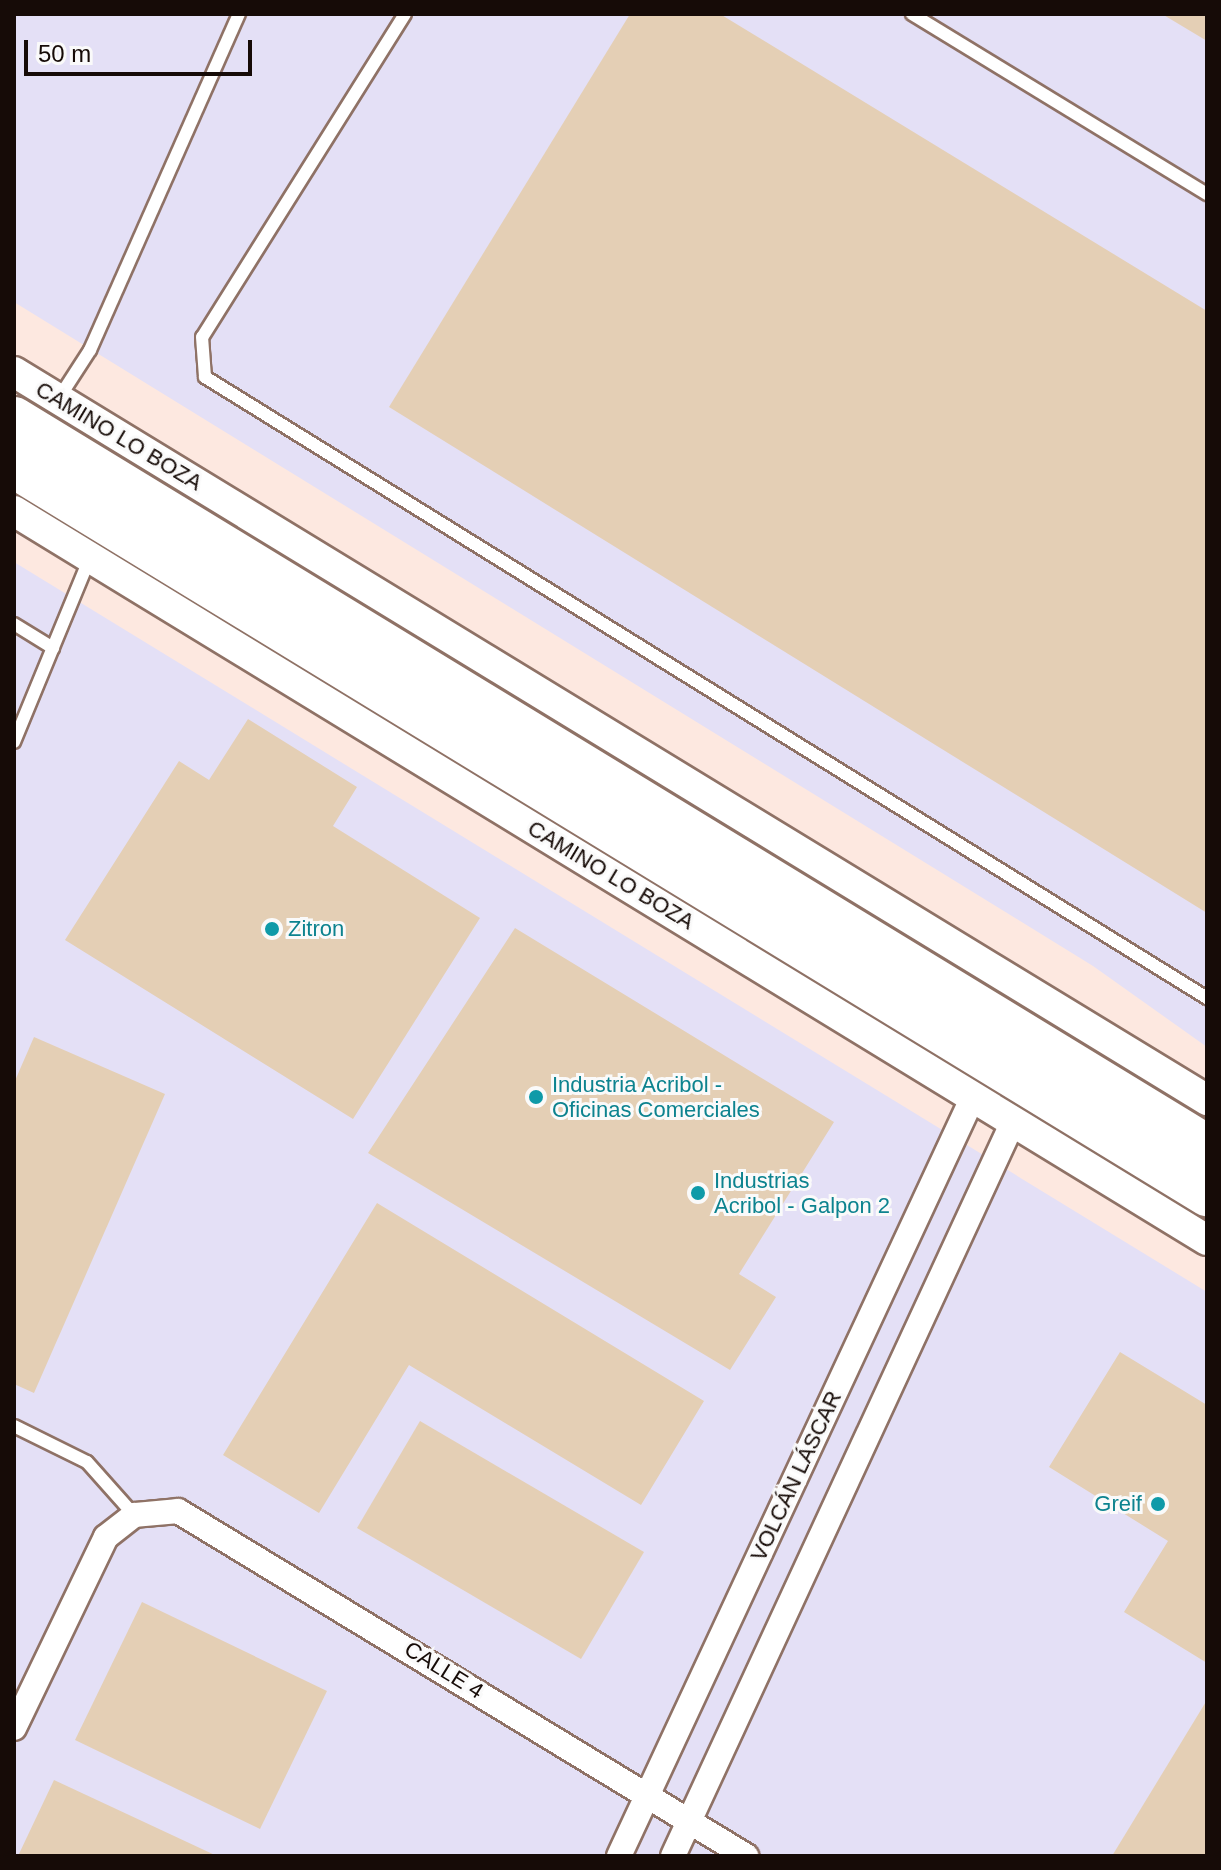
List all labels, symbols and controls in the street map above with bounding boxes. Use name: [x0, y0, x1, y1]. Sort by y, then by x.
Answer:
scale bar: [28, 24, 256, 74]
text: 50 m: [38, 40, 91, 67]
street label: CAMINO LO BOZA: [31, 376, 207, 496]
street label: CAMINO LO BOZA: [523, 815, 699, 935]
place label: Zitron: [288, 916, 344, 942]
marker: Zitron: [263, 920, 281, 938]
place label: Industria Acribol - Oficinas Comerciales: [552, 1071, 760, 1122]
marker: Industria Acribol - Oficinas Comerciales: [527, 1088, 545, 1106]
place label: Industrias Acribol - Galpon 2: [714, 1167, 890, 1218]
marker: Industrias Acribol - Galpon 2: [689, 1184, 707, 1202]
street label: VOLCÁN LÁSCAR: [745, 1387, 847, 1565]
place label: Greif: [1094, 1491, 1142, 1517]
marker: Greif: [1149, 1495, 1167, 1513]
street label: CALLE 4: [400, 1635, 488, 1705]

